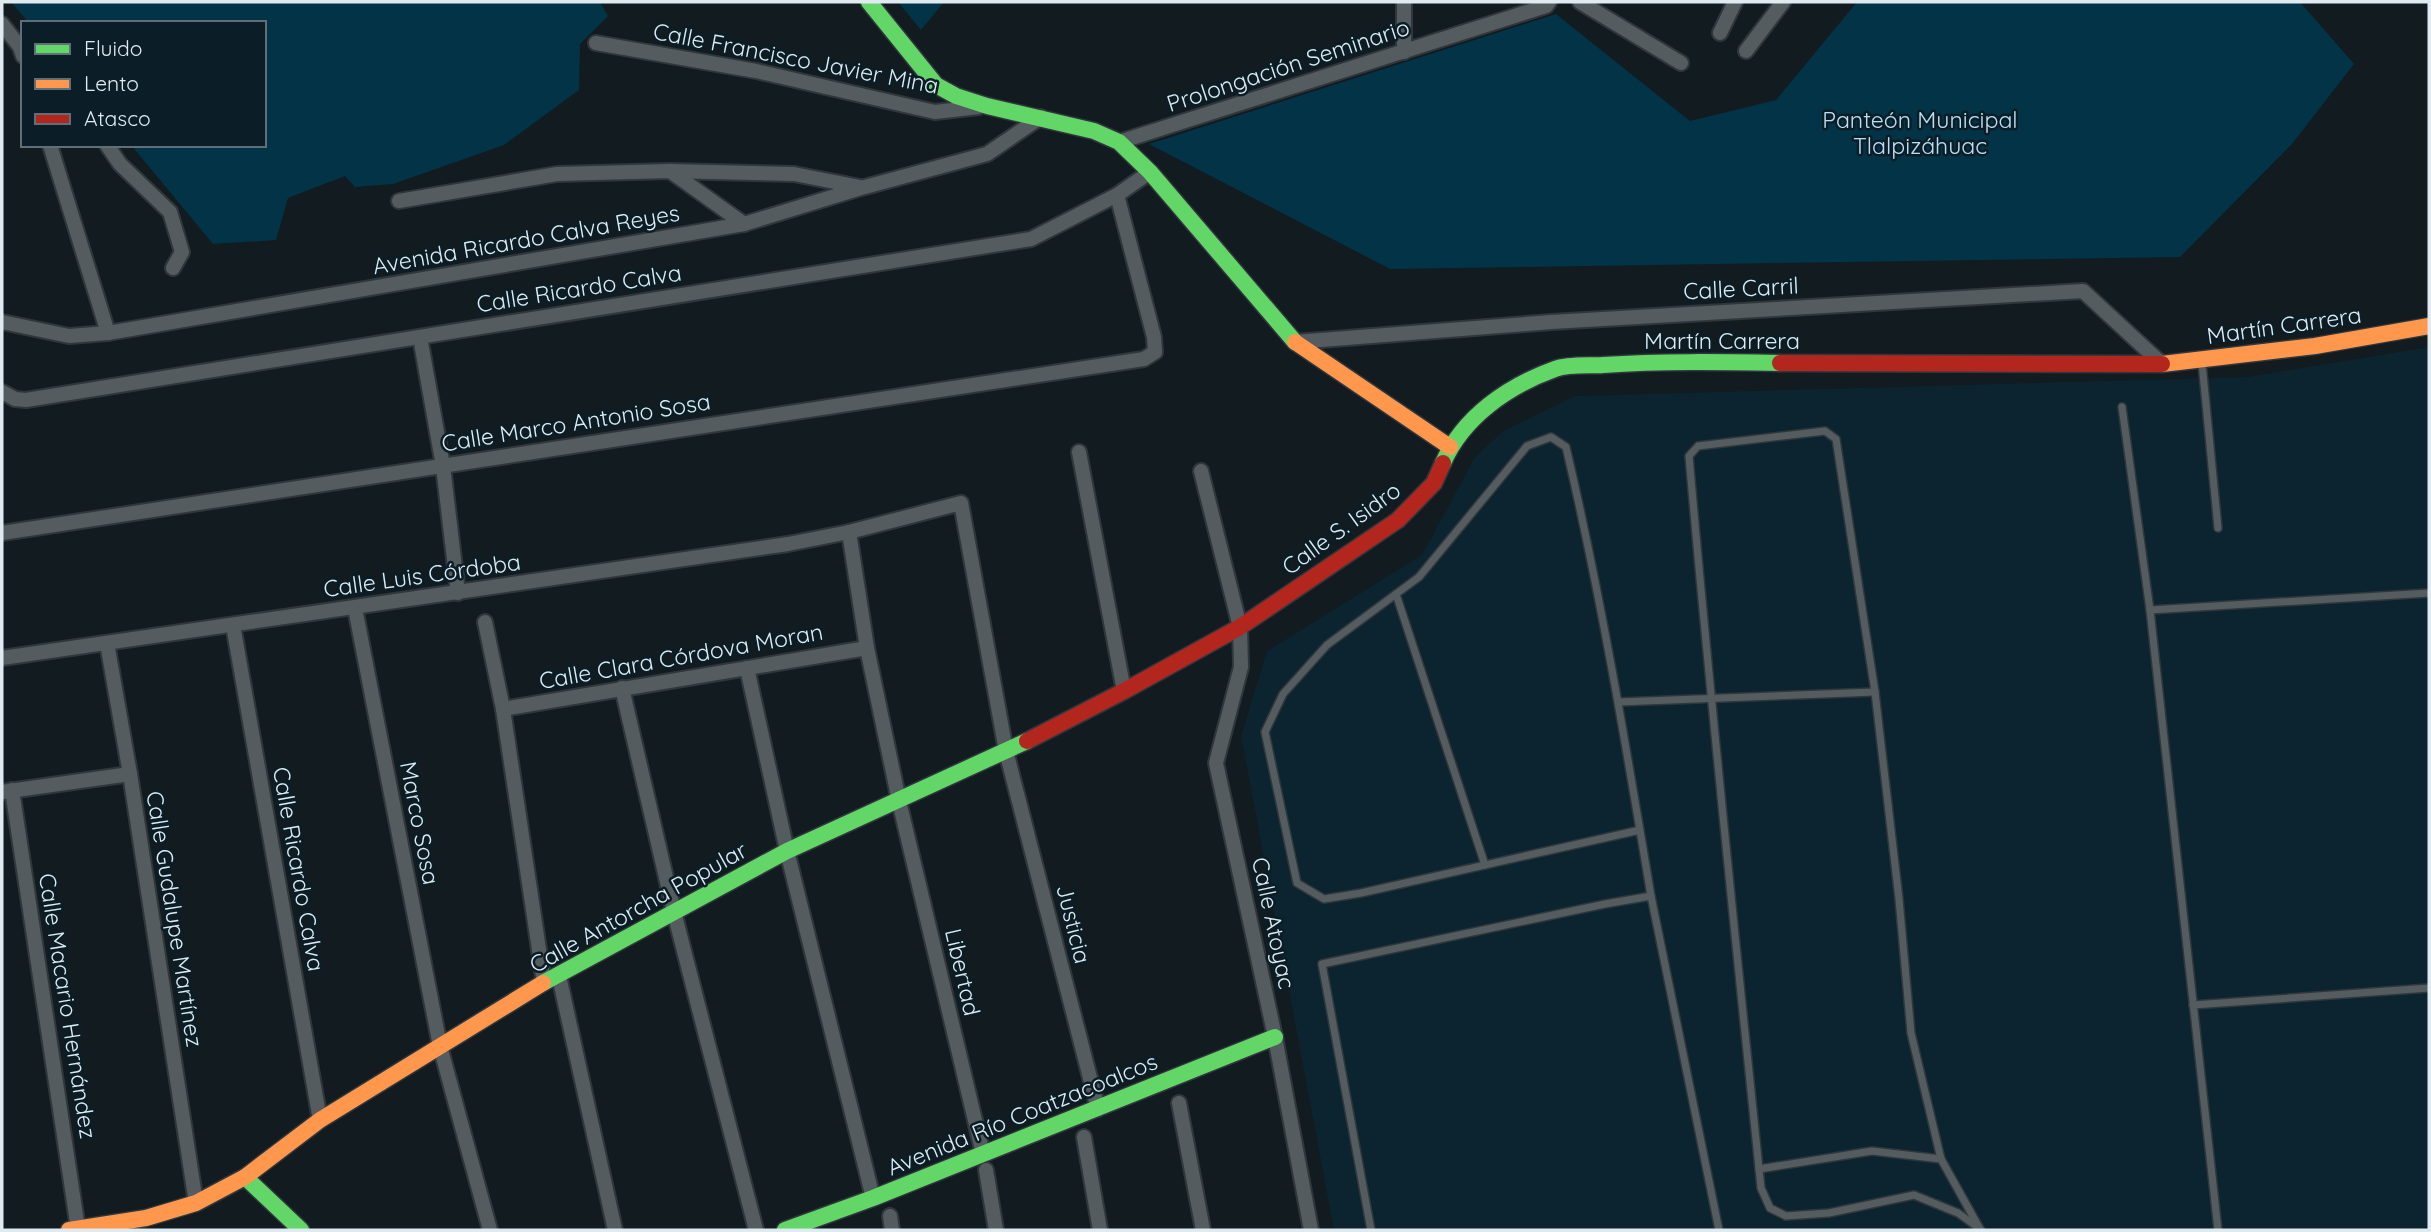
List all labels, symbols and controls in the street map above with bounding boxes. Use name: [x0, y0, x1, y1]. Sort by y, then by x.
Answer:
street label: Prolongación Seminario: [1163, 12, 1413, 118]
street label: Calle Francisco Javier Mina: [651, 16, 941, 100]
legend: [21, 21, 266, 147]
text: Fluido: [84, 35, 142, 61]
text: Lento: [84, 70, 139, 96]
text: Atasco: [84, 105, 151, 131]
park label: Panteón Municipal Tlalpizáhuac: [1822, 105, 2018, 160]
street label: Avenida Ricardo Calva Reyes: [370, 198, 682, 280]
street label: Calle Ricardo Calva: [475, 257, 683, 319]
street label: Calle Carril: [1683, 270, 1799, 306]
street label: Martín Carrera: [2205, 300, 2363, 350]
street label: Martín Carrera: [1644, 326, 1800, 355]
street label: Calle Marco Antonio Sosa: [439, 386, 713, 458]
street label: Calle S. Isidro: [1276, 475, 1406, 581]
street label: Calle Luis Córdoba: [322, 547, 522, 603]
street label: Calle Clara Córdova Moran: [537, 617, 825, 695]
street label: Marco Sosa: [394, 759, 446, 887]
street label: Calle Ricardo Calva: [267, 765, 331, 973]
street label: Calle Gudalupe Martínez: [140, 789, 210, 1049]
street label: Calle Antorcha Popular: [524, 835, 752, 979]
street label: Calle Atoyac: [1246, 855, 1302, 992]
street label: Calle Macario Hernández: [33, 871, 103, 1141]
street label: Justicia: [1050, 881, 1098, 967]
street label: Libertad: [939, 926, 987, 1018]
street label: Avenida Río Coatzacoalcos: [883, 1046, 1161, 1182]

